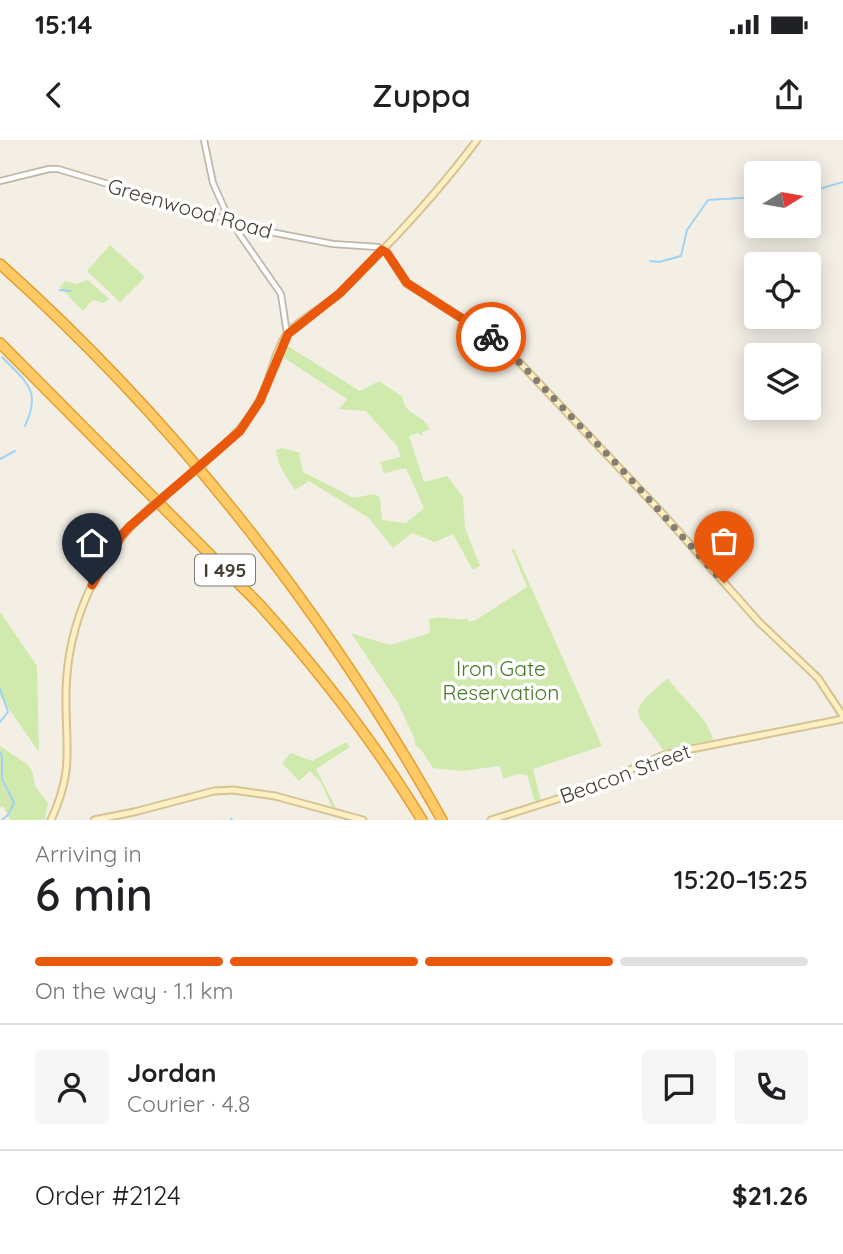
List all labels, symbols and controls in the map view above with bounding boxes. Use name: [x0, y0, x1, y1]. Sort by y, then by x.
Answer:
text: 15:14: [35, 8, 93, 41]
text: Zuppa: [372, 75, 471, 115]
icon: back: [35, 76, 73, 114]
icon: share: [770, 76, 808, 114]
north arrow: [744, 161, 821, 238]
map controls: [744, 161, 821, 420]
street label: Greenwood Road: [105, 172, 275, 244]
button: locate: [744, 252, 821, 329]
courier: [456, 302, 526, 372]
icon: bike: [472, 318, 510, 356]
button: layers: [744, 343, 821, 420]
pin: [694, 511, 754, 583]
pin: [62, 513, 122, 585]
icon: bag: [705, 522, 743, 560]
icon: home: [73, 524, 111, 562]
road number: I 495: [195, 554, 255, 586]
park label: Iron Gate Reservation: [443, 655, 559, 705]
street label: Beacon Street: [556, 737, 694, 809]
text: Arriving in: [35, 839, 142, 868]
text: 15:20–15:25: [674, 863, 808, 896]
text: 6 min: [35, 865, 153, 923]
text: On the way · 1.1 km: [35, 976, 234, 1005]
button: person: [35, 1050, 109, 1124]
button: chat: [642, 1050, 716, 1124]
button: phone: [734, 1050, 808, 1124]
text: Jordan: [127, 1056, 216, 1089]
text: Courier · 4.8: [127, 1089, 250, 1118]
text: Order #2124: [35, 1179, 181, 1212]
text: $21.26: [732, 1179, 808, 1212]

